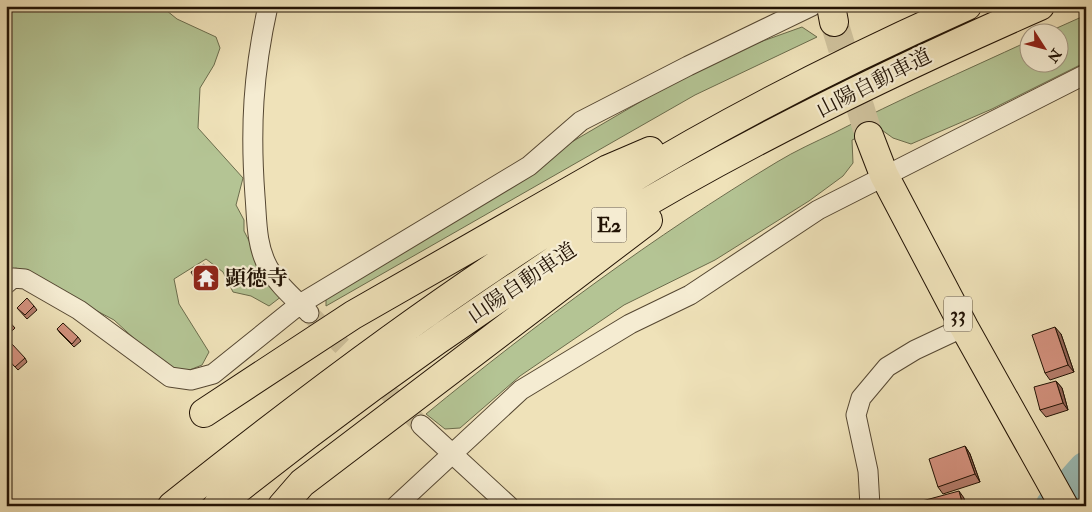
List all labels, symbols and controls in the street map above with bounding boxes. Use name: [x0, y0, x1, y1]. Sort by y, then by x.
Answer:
north arrow: [1020, 22, 1070, 72]
street label: 山陽自動車道: [812, 42, 936, 124]
text: N: [1043, 44, 1065, 66]
road number: E2: [592, 208, 626, 242]
street label: 山陽自動車道: [462, 237, 582, 329]
temple icon: 顕徳寺: [191, 263, 221, 293]
place label: 顕徳寺: [225, 265, 288, 292]
road number: 33: [944, 296, 972, 332]

